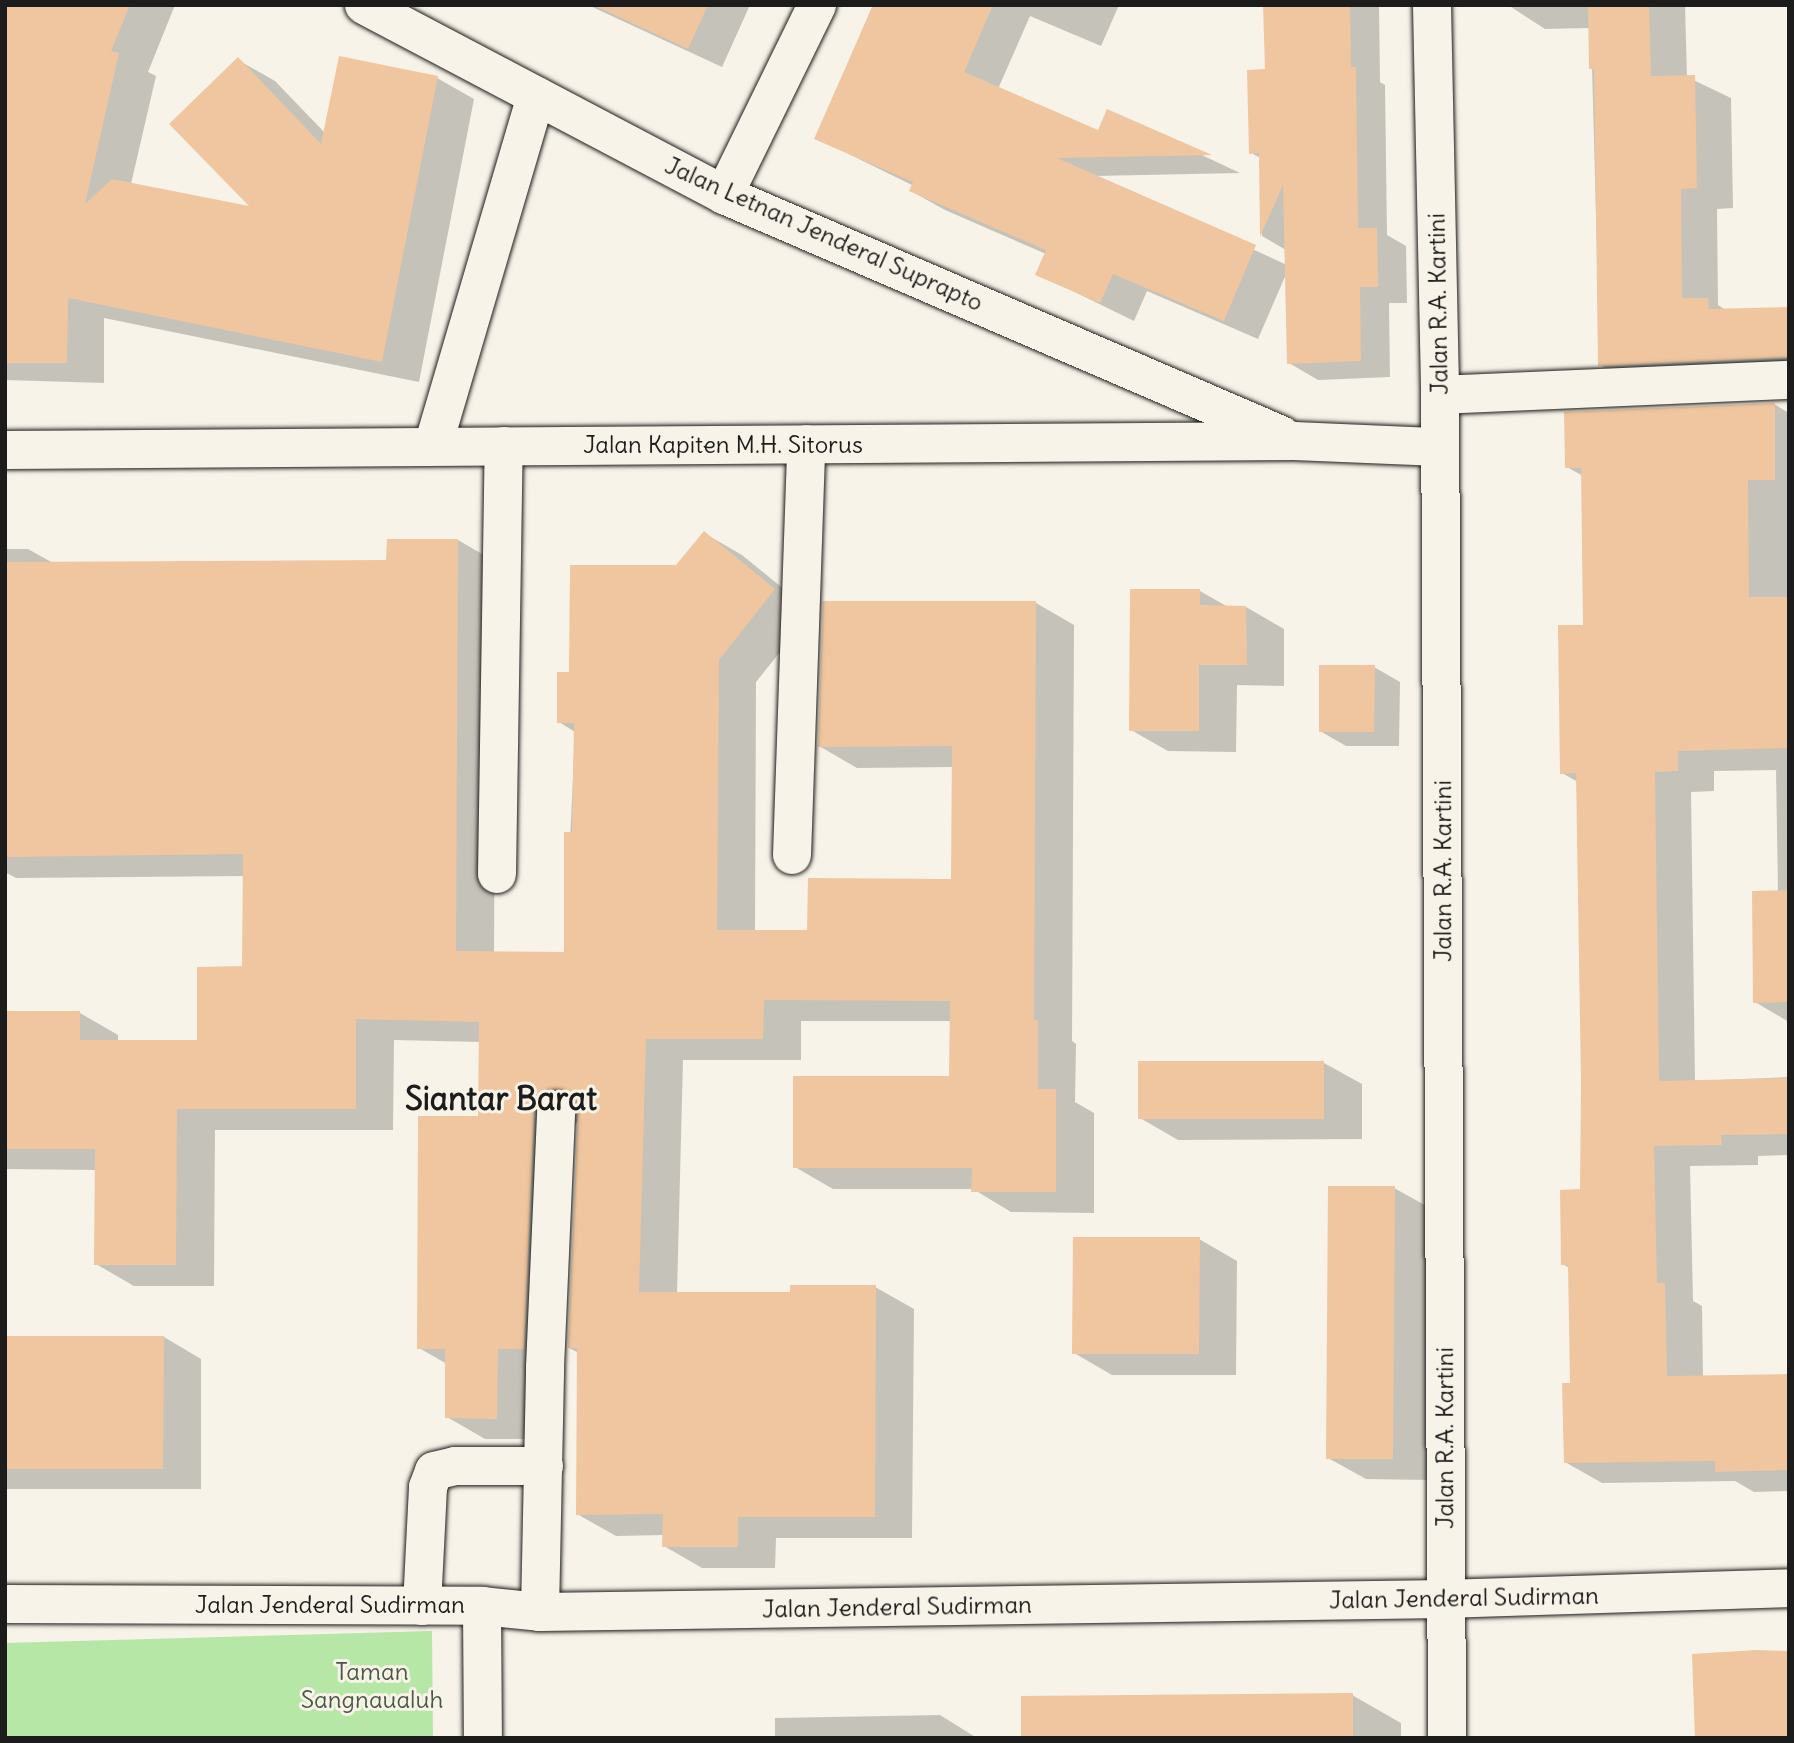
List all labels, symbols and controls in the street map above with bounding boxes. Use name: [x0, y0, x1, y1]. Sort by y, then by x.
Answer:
street label: Jalan Letnan Jenderal Suprapto: [661, 151, 987, 317]
street label: Jalan R.A. Kartini: [1422, 213, 1454, 395]
street label: Jalan Kapiten M.H. Sitorus: [583, 431, 863, 459]
street label: Jalan R.A. Kartini: [1429, 780, 1457, 962]
district label: Siantar Barat: [405, 1080, 597, 1118]
street label: Jalan R.A. Kartini: [1431, 1347, 1459, 1529]
street label: Jalan Jenderal Sudirman: [1329, 1581, 1599, 1615]
street label: Jalan Jenderal Sudirman: [762, 1590, 1032, 1624]
street label: Jalan Jenderal Sudirman: [195, 1591, 465, 1619]
park label: Taman Sangnaualuh: [301, 1658, 443, 1714]

